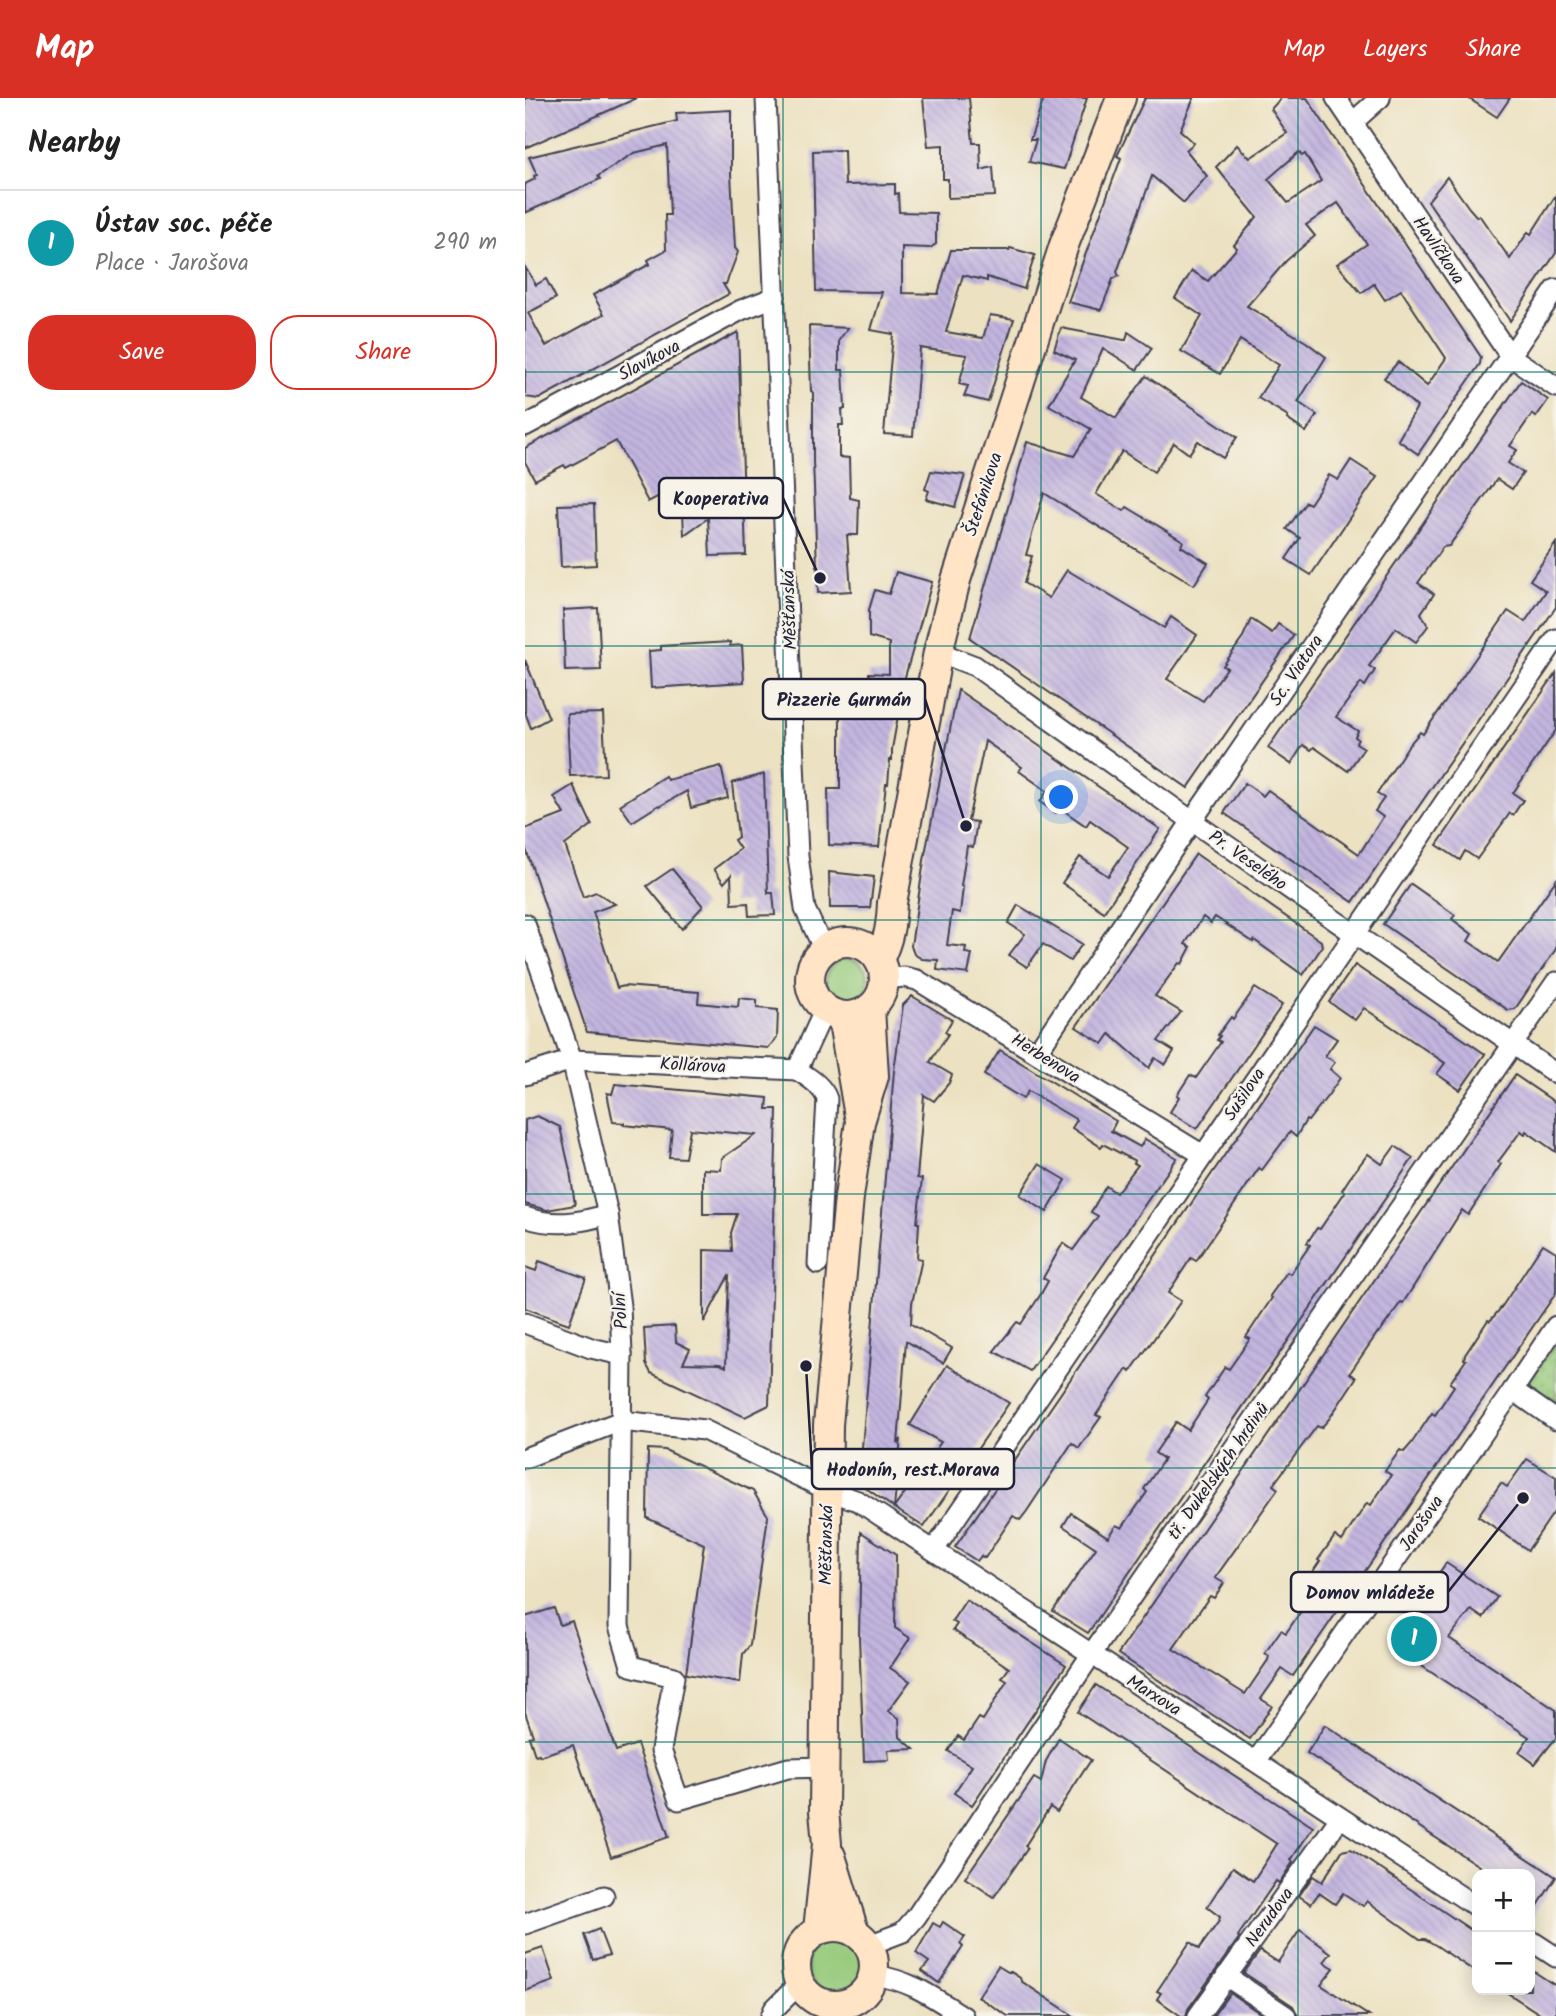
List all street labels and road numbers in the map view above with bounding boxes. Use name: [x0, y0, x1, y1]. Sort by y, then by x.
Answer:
street label: Havlíčkova: [1404, 211, 1471, 291]
street label: Slavíkova: [613, 333, 686, 390]
street label: Štefánikova: [957, 449, 1012, 540]
street label: Měšťanská: [775, 568, 806, 651]
street label: Sc. Viatora: [1263, 629, 1332, 712]
street label: Pr. Veselého: [1202, 823, 1293, 899]
street label: Herbenova: [1005, 1026, 1086, 1092]
street label: Kollárova: [659, 1050, 727, 1083]
street label: Sušilova: [1217, 1062, 1274, 1127]
street label: Polní: [606, 1289, 637, 1330]
street label: tř. Dukelských hrdinů: [1161, 1397, 1278, 1546]
street label: Jarošova: [1392, 1490, 1452, 1558]
street label: Měšťanská: [812, 1503, 843, 1585]
street label: Marxova: [1120, 1668, 1187, 1725]
street label: Nerudova: [1238, 1882, 1302, 1954]

